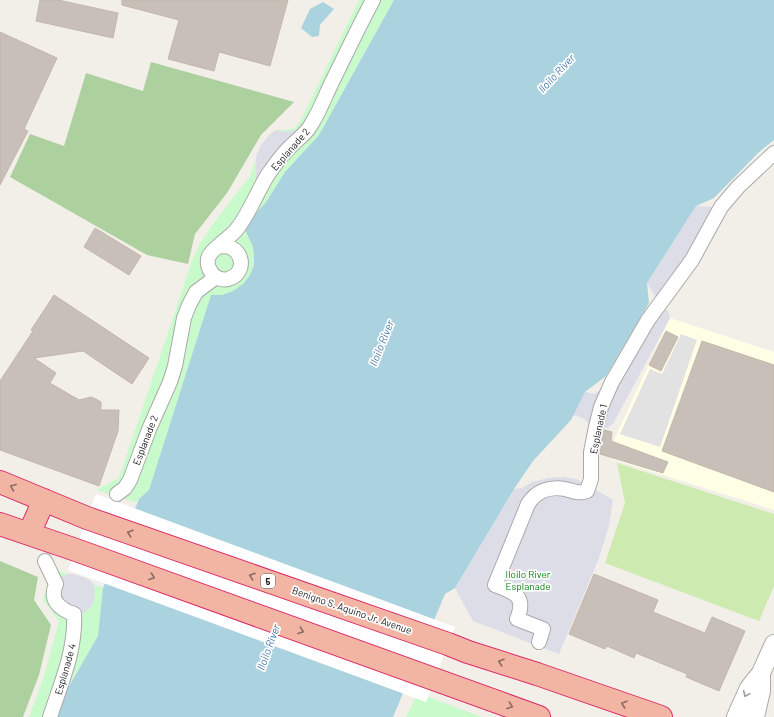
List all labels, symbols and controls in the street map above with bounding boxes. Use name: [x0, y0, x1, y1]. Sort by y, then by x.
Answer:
water label: Iloilo River: [535, 50, 578, 95]
street label: Esplanade 2: [268, 125, 312, 173]
water label: Iloilo River: [366, 317, 396, 368]
street label: Esplanade 1: [587, 403, 609, 455]
street label: Esplanade 2: [130, 413, 160, 467]
one-way arrow: [9, 484, 16, 492]
one-way arrow: [126, 529, 133, 538]
park label: Iloilo River Esplanade: [505, 568, 551, 592]
one-way arrow: [249, 572, 256, 580]
one-way arrow: [148, 573, 155, 581]
road number: 5: [261, 574, 275, 588]
street label: Benigno S. Aquino Jr. Avenue: [291, 584, 413, 636]
water label: Iloilo River: [254, 621, 283, 672]
one-way arrow: [297, 626, 304, 634]
street label: Esplanade 4: [52, 642, 78, 696]
one-way arrow: [498, 659, 505, 667]
one-way arrow: [743, 690, 751, 697]
one-way arrow: [621, 701, 628, 709]
one-way arrow: [506, 702, 513, 710]

